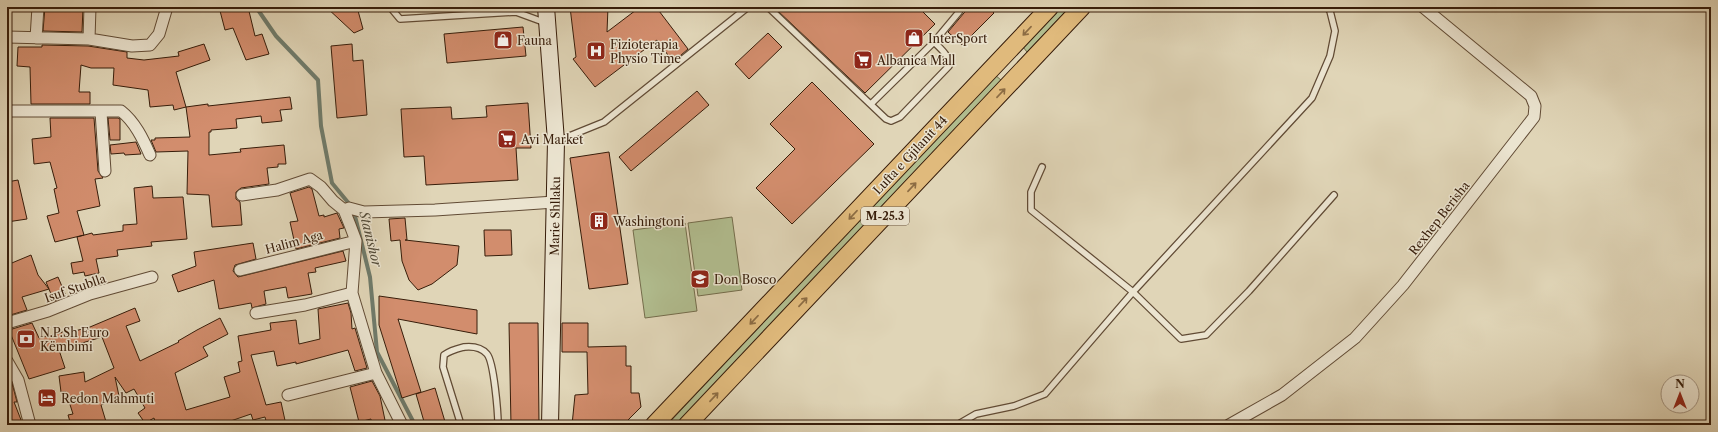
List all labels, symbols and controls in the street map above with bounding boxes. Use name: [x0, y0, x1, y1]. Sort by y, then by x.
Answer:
one-way arrow: [1022, 26, 1032, 36]
shop icon: InterSport: [903, 27, 925, 49]
shop icon: Fauna: [492, 29, 514, 51]
place label: InterSport: [928, 31, 988, 46]
place label: Fauna: [517, 33, 553, 48]
place label: Fizioterapia Physio Time: [610, 37, 681, 66]
hospital icon: Fizioterapia Physio Time: [585, 40, 607, 62]
supermarket icon: Albanica Mall: [852, 49, 874, 71]
place label: Albanica Mall: [876, 53, 956, 68]
one-way arrow: [996, 88, 1006, 98]
street label: Lufta e Gjilanit 44: [870, 113, 950, 197]
supermarket icon: Avi Market: [496, 128, 518, 150]
place label: Avi Market: [520, 132, 584, 147]
street label: Marie Shllaku: [547, 176, 563, 256]
street label: Rexhep Berisha: [1405, 178, 1473, 258]
one-way arrow: [907, 182, 916, 192]
road number: M-25.3: [861, 207, 909, 225]
water label: Stanishor: [356, 208, 386, 269]
building icon: Washingtoni: [588, 210, 610, 232]
one-way arrow: [848, 210, 858, 220]
place label: Washingtoni: [612, 214, 685, 229]
street label: Halim Aga: [264, 227, 325, 257]
school or university icon: Don Bosco: [689, 268, 711, 290]
street label: Isuf Stublla: [42, 270, 108, 306]
place label: Don Bosco: [714, 272, 776, 287]
one-way arrow: [798, 297, 808, 307]
one-way arrow: [749, 315, 759, 325]
place label: N.P.Sh Euro Këmbimi: [40, 325, 109, 354]
bank icon: N.P.Sh Euro Këmbimi: [15, 328, 37, 350]
north arrow: [1660, 374, 1700, 414]
text: N: [1675, 377, 1685, 391]
hotel icon: Redon Mahmuti: [36, 387, 58, 409]
place label: Redon Mahmuti: [61, 391, 154, 406]
one-way arrow: [709, 392, 719, 402]

